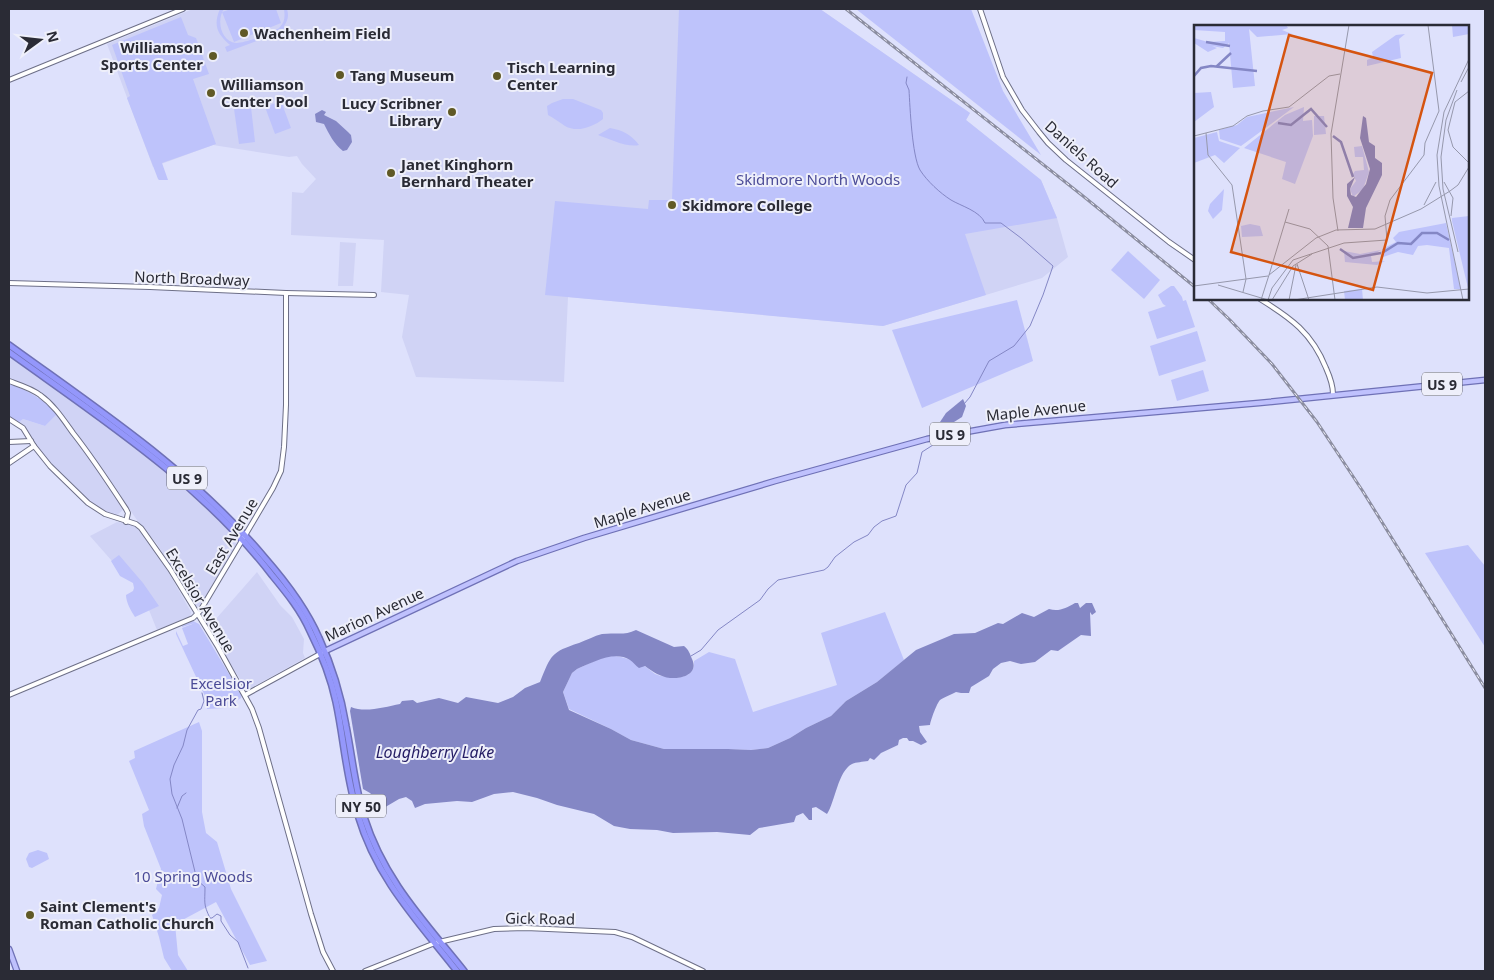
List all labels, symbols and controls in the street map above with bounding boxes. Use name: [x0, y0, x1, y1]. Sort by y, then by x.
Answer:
north arrow: [15, 15, 65, 65]
place label: Wachenheim Field: [254, 23, 391, 43]
inset map: [1194, 25, 1469, 300]
marker: Wachenheim Field: [238, 27, 250, 39]
text: N: [42, 29, 64, 44]
place label: Williamson Sports Center: [101, 37, 203, 74]
marker: Williamson Sports Center: [207, 50, 219, 62]
place label: Tisch Learning Center: [507, 57, 616, 94]
place label: Tang Museum: [350, 65, 454, 85]
marker: Tang Museum: [334, 69, 346, 81]
marker: Tisch Learning Center: [491, 70, 503, 82]
place label: Williamson Center Pool: [221, 74, 308, 111]
marker: Williamson Center Pool: [205, 87, 217, 99]
place label: Lucy Scribner Library: [342, 93, 442, 130]
marker: Lucy Scribner Library: [446, 106, 458, 118]
street label: Daniels Road: [1041, 116, 1123, 192]
place label: Janet Kinghorn Bernhard Theater: [399, 154, 534, 191]
marker: Janet Kinghorn Bernhard Theater: [385, 167, 397, 179]
park label: Skidmore North Woods: [736, 169, 900, 189]
place label: Skidmore College: [682, 195, 812, 215]
marker: Skidmore College: [666, 199, 678, 211]
street label: North Broadway: [134, 266, 250, 290]
road number: US 9: [1422, 372, 1462, 396]
street label: Maple Avenue: [985, 395, 1087, 425]
road number: US 9: [930, 422, 970, 446]
road number: US 9: [167, 466, 207, 489]
street label: Maple Avenue: [591, 484, 693, 532]
street label: East Avenue: [200, 494, 262, 578]
street label: Excelsior Avenue: [162, 544, 240, 656]
street label: Marion Avenue: [321, 582, 427, 646]
park label: Excelsior Park: [190, 673, 252, 710]
water label: Loughberry Lake: [376, 741, 494, 763]
road number: NY 50: [336, 794, 386, 818]
park label: 10 Spring Woods: [133, 866, 253, 886]
place label: Saint Clement's Roman Catholic Church: [40, 896, 214, 933]
street label: Gick Road: [505, 907, 575, 929]
marker: Saint Clement's Roman Catholic Church: [24, 909, 36, 921]

